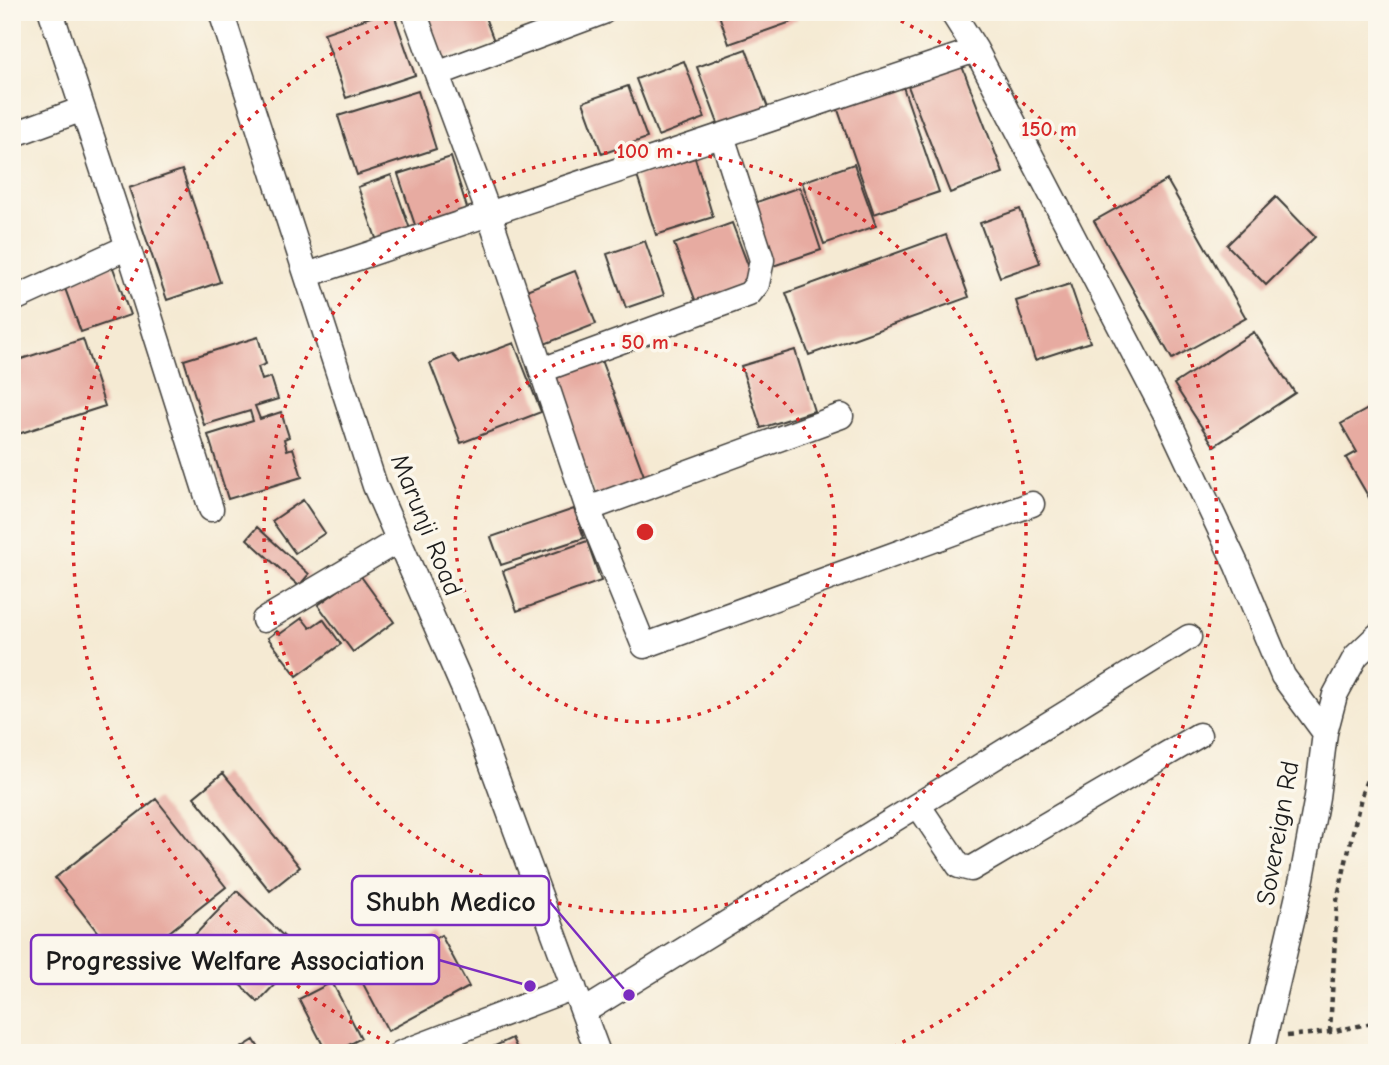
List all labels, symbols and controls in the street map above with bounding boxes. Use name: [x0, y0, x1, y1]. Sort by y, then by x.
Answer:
text: 150 m: [1021, 117, 1077, 141]
text: 100 m: [617, 139, 673, 163]
text: 50 m: [621, 330, 669, 354]
street label: Marunji Road: [384, 450, 468, 600]
centre of rings: [633, 520, 657, 544]
street label: Sovereign Rd: [1251, 759, 1305, 907]
callout: Shubh Medico: [352, 876, 549, 925]
text: Shubh Medico: [366, 886, 536, 918]
callout: Progressive Welfare Association: [31, 935, 439, 984]
text: Progressive Welfare Association: [45, 945, 425, 977]

